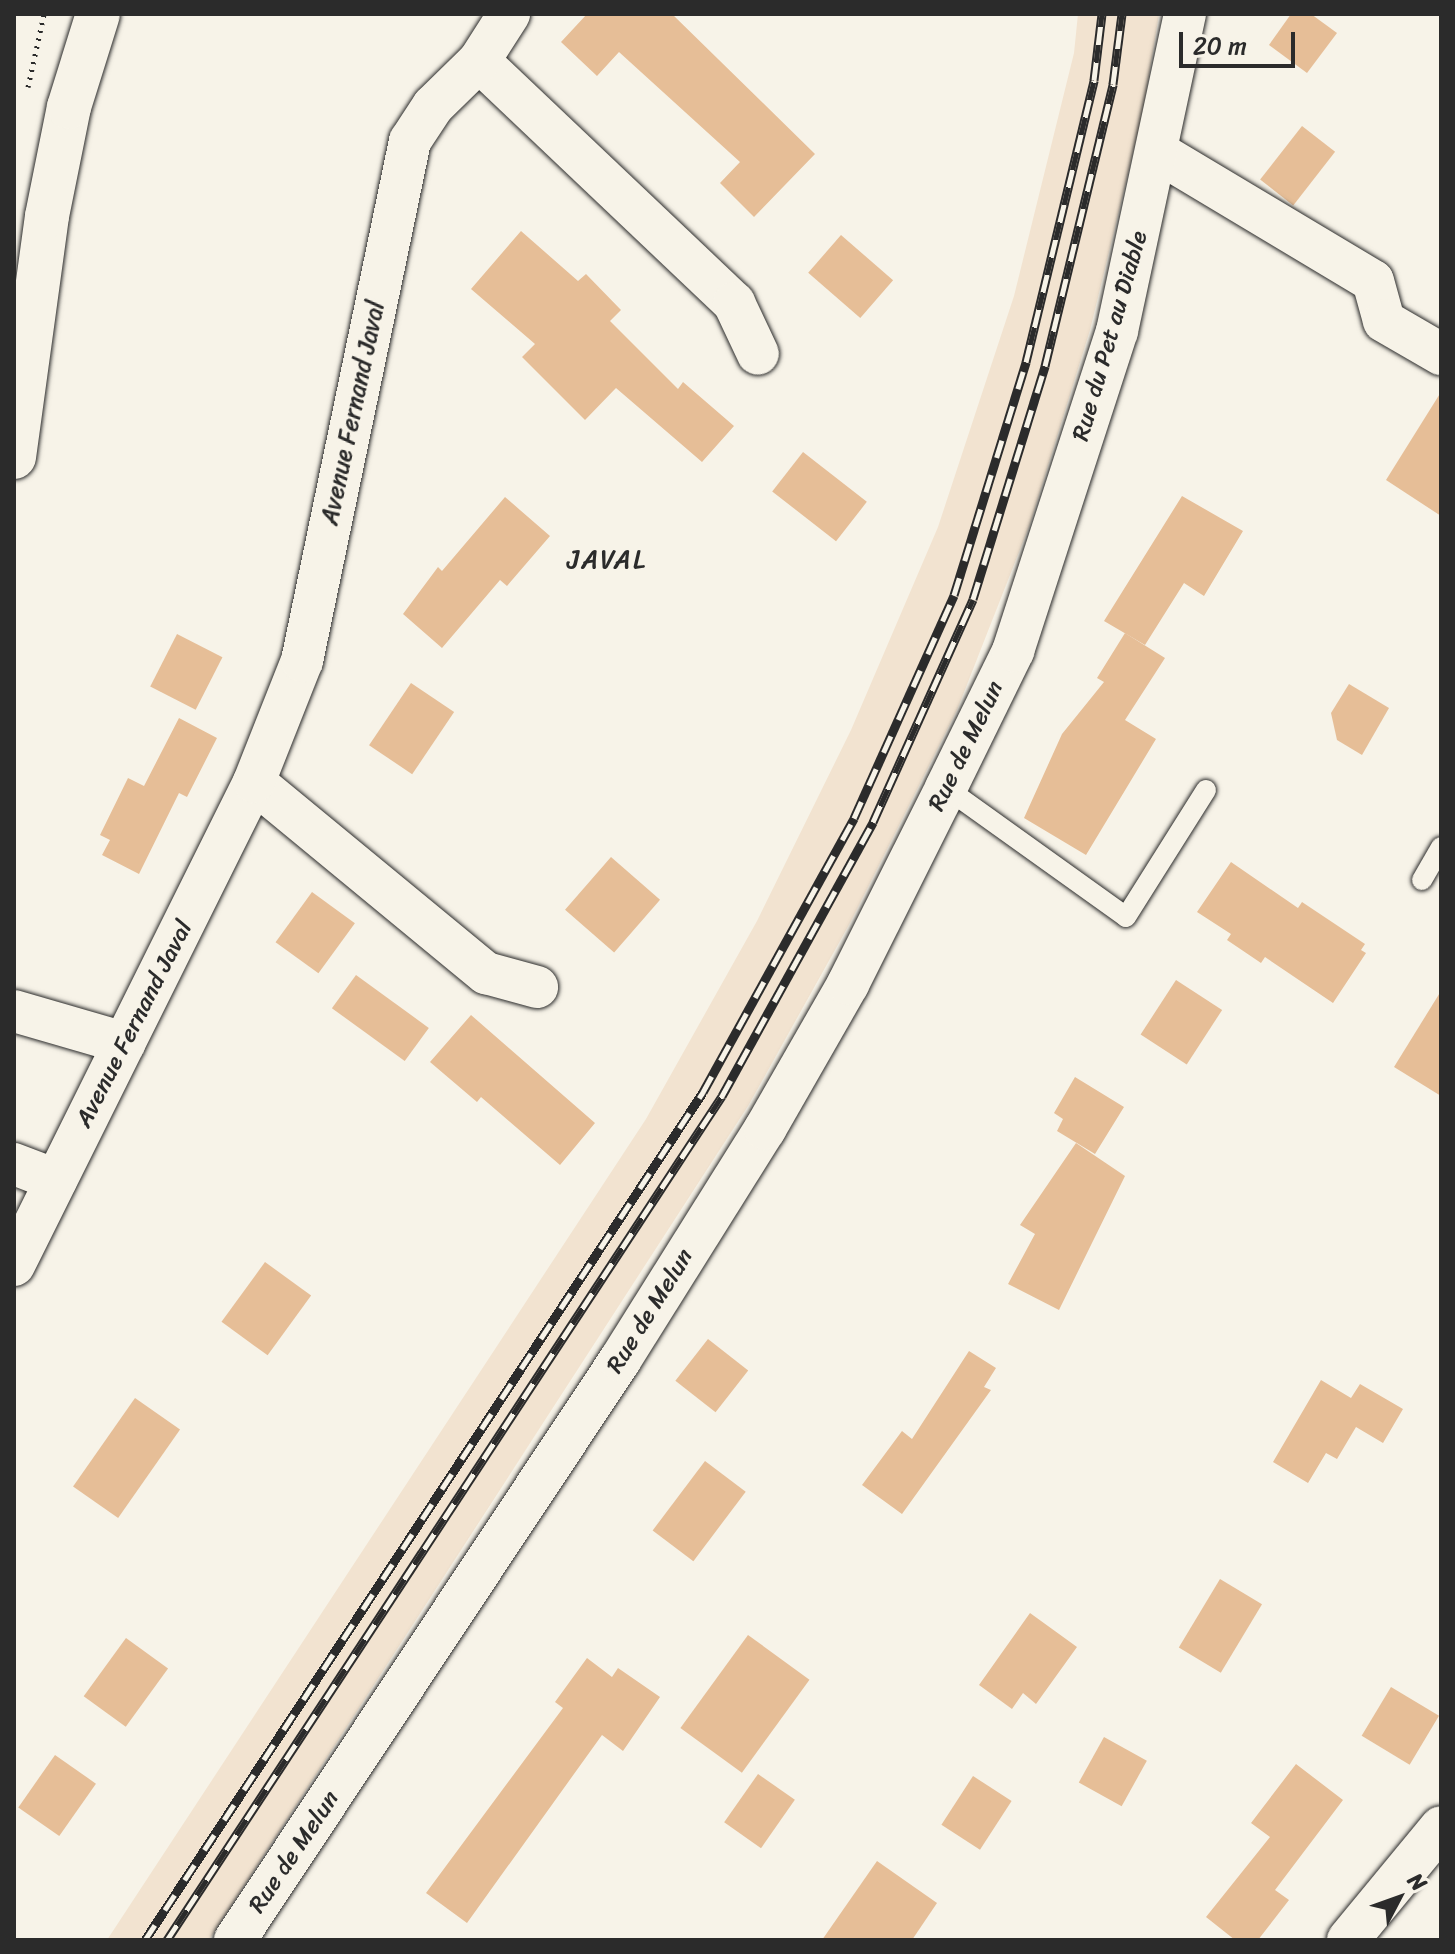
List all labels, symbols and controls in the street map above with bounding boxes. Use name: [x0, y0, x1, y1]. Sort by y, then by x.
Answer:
scale bar: [1183, 16, 1299, 66]
text: 20 m: [1193, 25, 1247, 67]
street label: Rue du Pet au Diable: [1066, 228, 1154, 444]
street label: Avenue Fernand Javal: [315, 298, 391, 528]
district label: JAVAL: [565, 544, 649, 576]
street label: Rue de Melun: [922, 676, 1010, 816]
street label: Avenue Fernand Javal: [69, 916, 199, 1132]
street label: Rue de Melun: [600, 1243, 700, 1379]
street label: Rue de Melun: [242, 1785, 346, 1919]
north arrow: [1359, 1858, 1439, 1938]
text: N: [1398, 1863, 1437, 1900]

